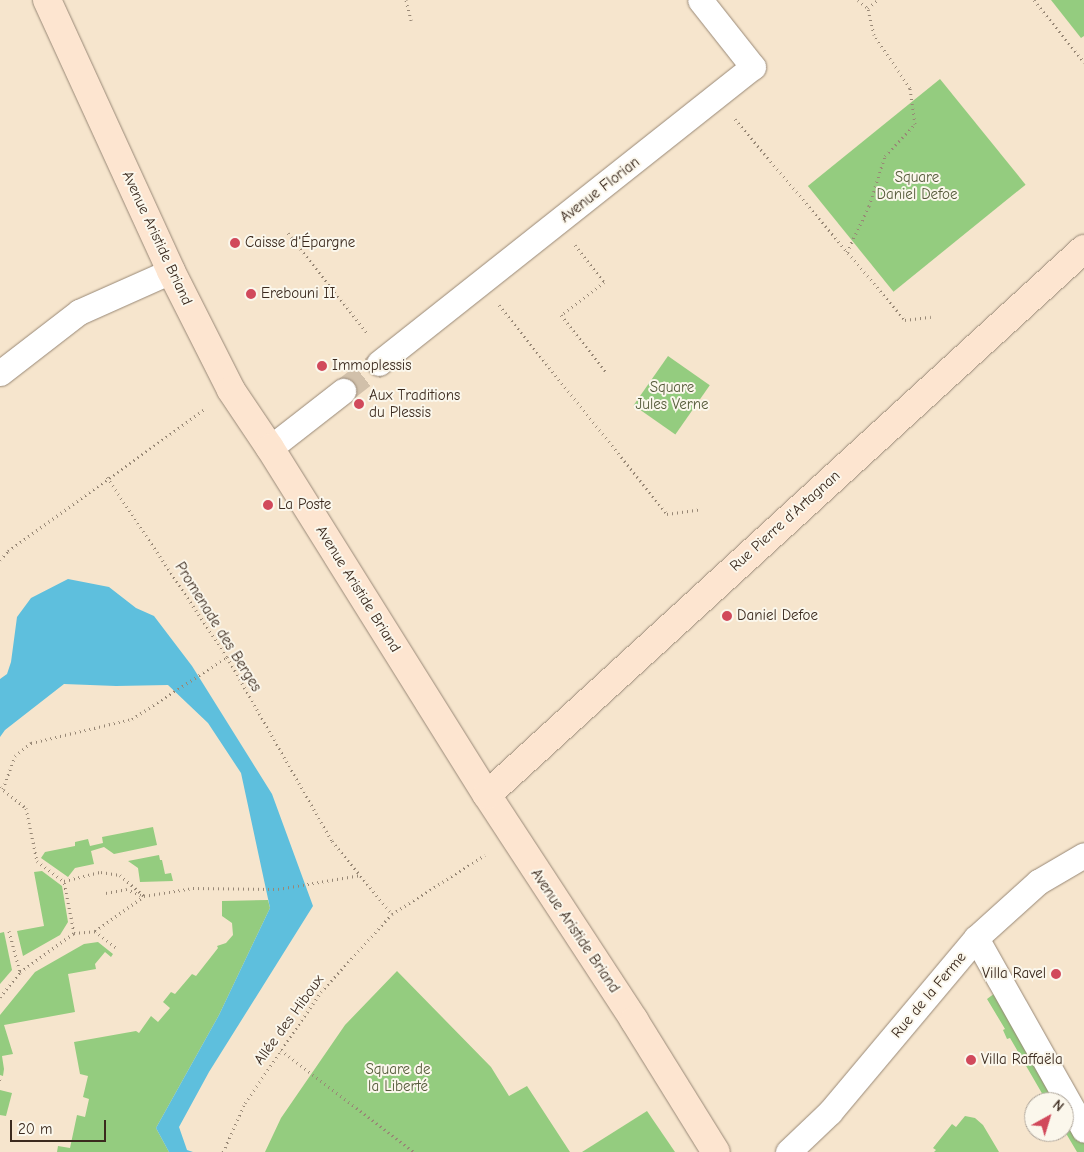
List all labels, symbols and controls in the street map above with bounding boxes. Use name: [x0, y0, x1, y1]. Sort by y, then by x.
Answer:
street label: Avenue Florian: [557, 153, 643, 227]
street label: Avenue Aristide Briand: [118, 168, 196, 308]
park label: Square Daniel Defoe: [877, 168, 957, 203]
place label: Caisse d'Épargne: [245, 234, 355, 252]
marker: Caisse d'Épargne: [229, 237, 241, 249]
place label: Erebouni II: [261, 285, 335, 303]
marker: Erebouni II: [245, 288, 257, 300]
place label: Immoplessis: [332, 357, 412, 375]
marker: Immoplessis: [316, 360, 328, 372]
park label: Square Jules Verne: [636, 378, 708, 413]
place label: Aux Traditions du Plessis: [369, 386, 460, 421]
marker: Aux Traditions du Plessis: [353, 398, 365, 410]
street label: Rue Pierre d'Artagnan: [726, 467, 844, 575]
place label: La Poste: [278, 496, 331, 514]
marker: La Poste: [262, 499, 274, 511]
street label: Avenue Aristide Briand: [312, 522, 404, 656]
street label: Promenade des Berges: [171, 559, 265, 695]
place label: Daniel Defoe: [737, 607, 818, 625]
marker: Daniel Defoe: [721, 610, 733, 622]
street label: Avenue Aristide Briand: [527, 866, 623, 996]
street label: Rue de la Ferme: [888, 948, 970, 1042]
place label: Villa Ravel: [982, 965, 1046, 983]
marker: Villa Ravel: [1050, 968, 1062, 980]
street label: Allée des Hiboux: [250, 971, 328, 1069]
place label: Villa Raffaëla: [981, 1051, 1063, 1069]
marker: Villa Raffaëla: [965, 1054, 977, 1066]
park label: Square de la Liberté: [365, 1060, 431, 1095]
north arrow: [1024, 1092, 1074, 1142]
text: N: [1049, 1096, 1067, 1115]
scale bar: [12, 1110, 109, 1142]
text: 20 m: [18, 1120, 52, 1138]

